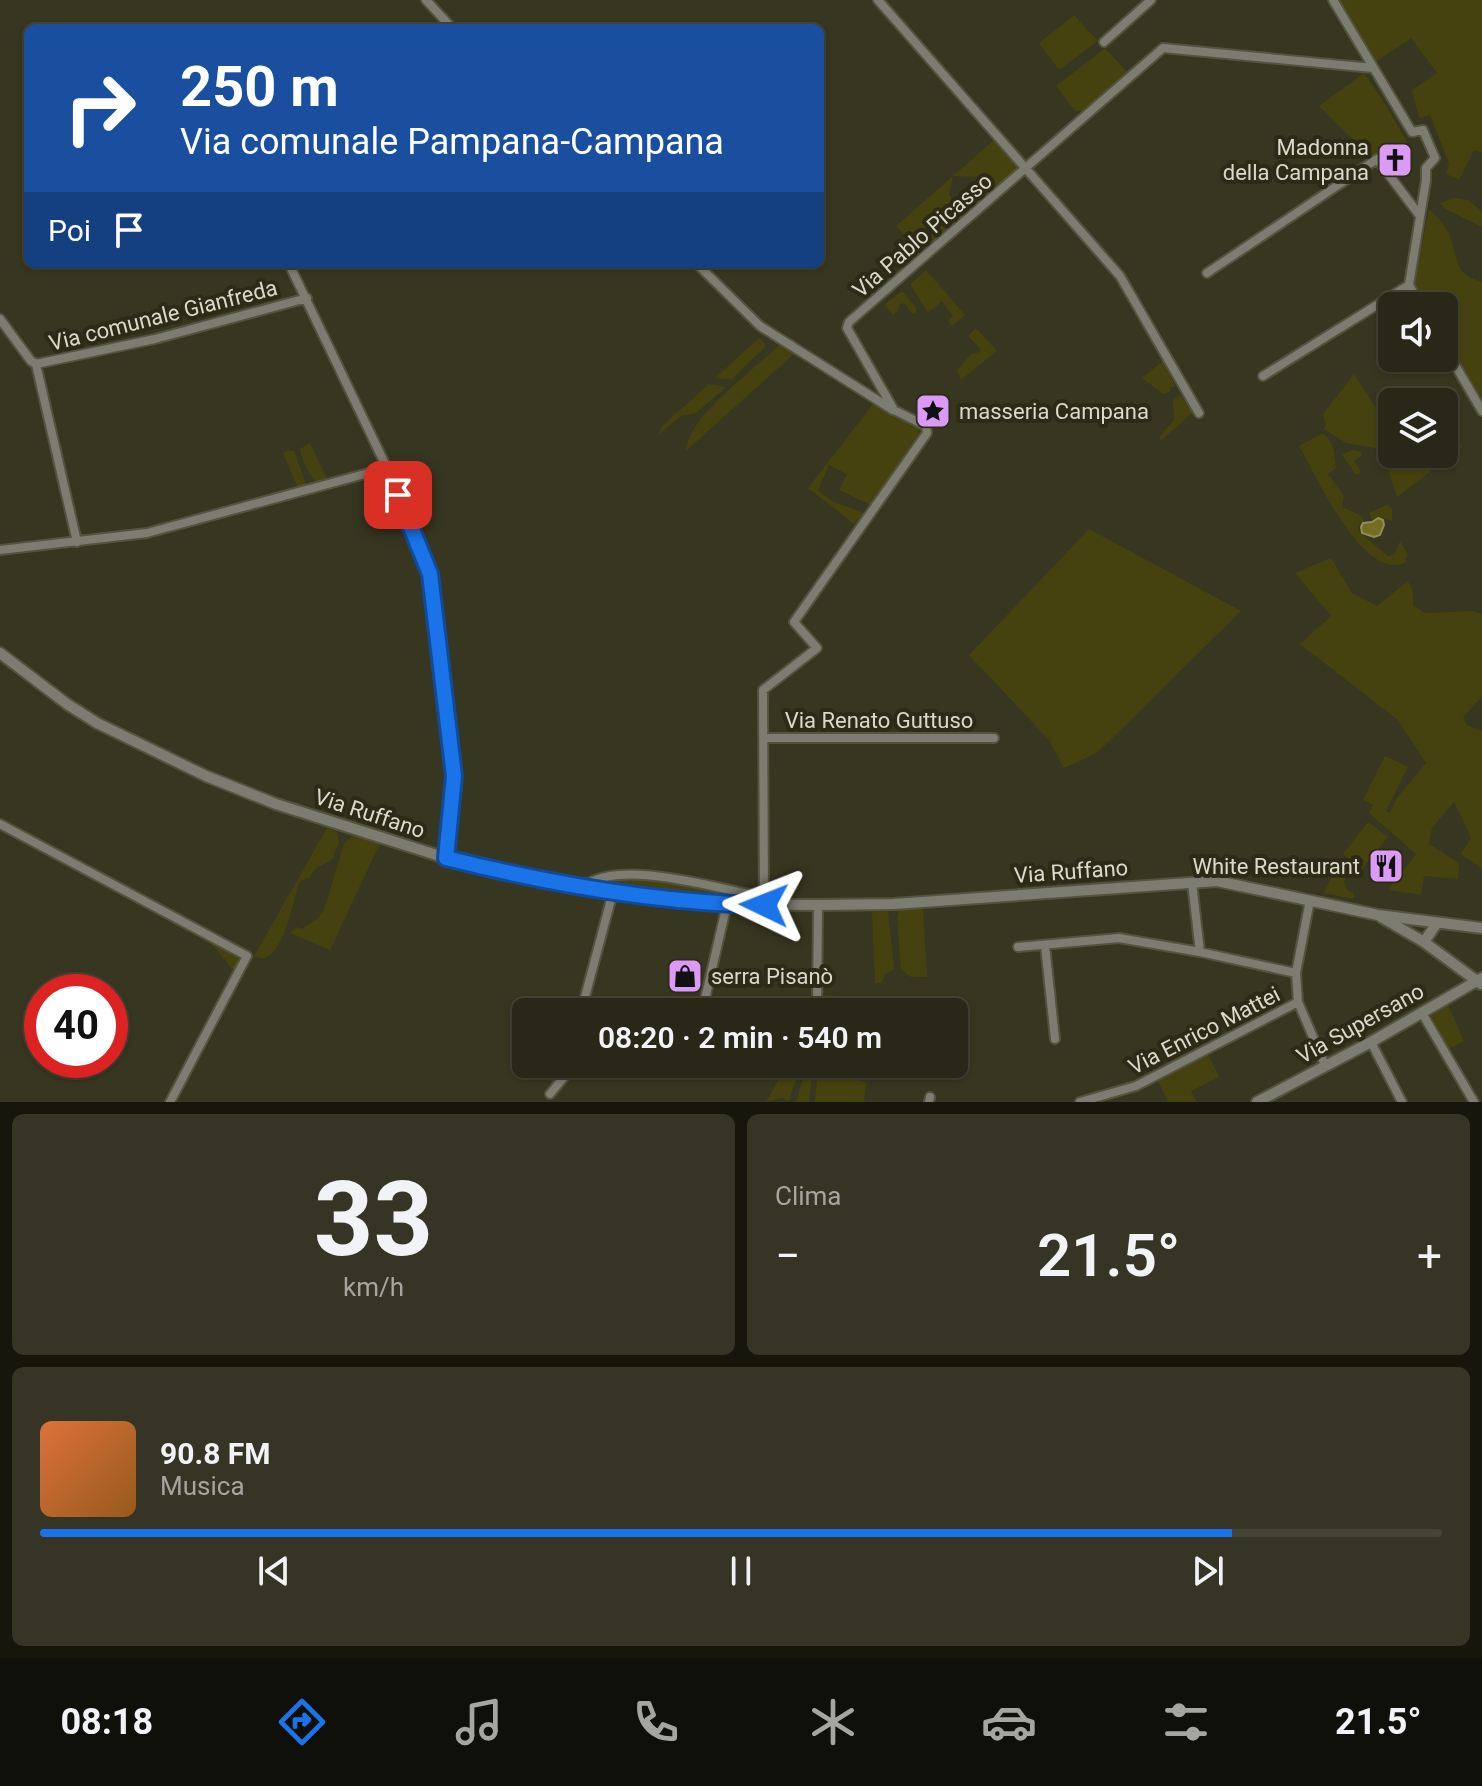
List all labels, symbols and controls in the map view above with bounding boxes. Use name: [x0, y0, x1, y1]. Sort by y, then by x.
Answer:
text: 250 m: [180, 54, 339, 120]
icon: right: [48, 56, 152, 160]
text: Via comunale Pampana-Campana: [180, 121, 724, 163]
place label: Madonna della Campana: [1223, 135, 1369, 185]
church icon: Madonna della Campana: [1376, 141, 1414, 179]
street label: Via Pablo Picasso: [848, 168, 997, 303]
icon: arrive: [107, 208, 151, 252]
text: Poi: [48, 213, 91, 248]
street label: Via comunale Gianfreda: [46, 275, 280, 356]
map controls: [1378, 292, 1458, 468]
button: sound: [1378, 292, 1458, 372]
button: layers: [1378, 388, 1458, 468]
place icon: masseria Campana: [914, 392, 952, 430]
place label: masseria Campana: [959, 399, 1149, 424]
pin: [364, 461, 432, 529]
icon: arrive: [376, 473, 420, 517]
street label: Via Renato Guttuso: [785, 708, 973, 733]
street label: Via Ruffano: [312, 784, 428, 843]
restaurant icon: White Restaurant: [1367, 847, 1405, 885]
place label: White Restaurant: [1192, 854, 1360, 879]
street label: Via Ruffano: [1013, 855, 1129, 888]
position arrow: [722, 863, 806, 947]
shop icon: serra Pisanò: [666, 957, 704, 995]
place label: serra Pisanò: [711, 964, 833, 989]
speed limit sign: 40: [24, 974, 128, 1078]
street label: Via Supersano: [1292, 978, 1428, 1069]
street label: Via Enrico Mattei: [1124, 982, 1284, 1079]
text: 08:20 · 2 min · 540 m: [598, 1020, 882, 1055]
text: 33: [314, 1159, 433, 1280]
text: Clima: [775, 1181, 842, 1211]
text: 21.5°: [1037, 1220, 1180, 1291]
text: −: [775, 1230, 800, 1282]
text: +: [1417, 1230, 1442, 1282]
text: km/h: [343, 1272, 404, 1302]
text: 90.8 FM: [160, 1436, 271, 1471]
text: Musica: [160, 1471, 245, 1501]
icon: previous: [252, 1549, 296, 1593]
icon: pause: [719, 1549, 763, 1593]
icon: next: [1186, 1549, 1230, 1593]
icon: directions: [274, 1694, 330, 1750]
icon: music: [451, 1694, 507, 1750]
icon: phone: [628, 1694, 684, 1750]
icon: climate: [805, 1694, 861, 1750]
icon: car: [981, 1694, 1037, 1750]
icon: filters: [1158, 1694, 1214, 1750]
text: 08:18: [60, 1701, 153, 1743]
text: 21.5°: [1335, 1701, 1422, 1743]

